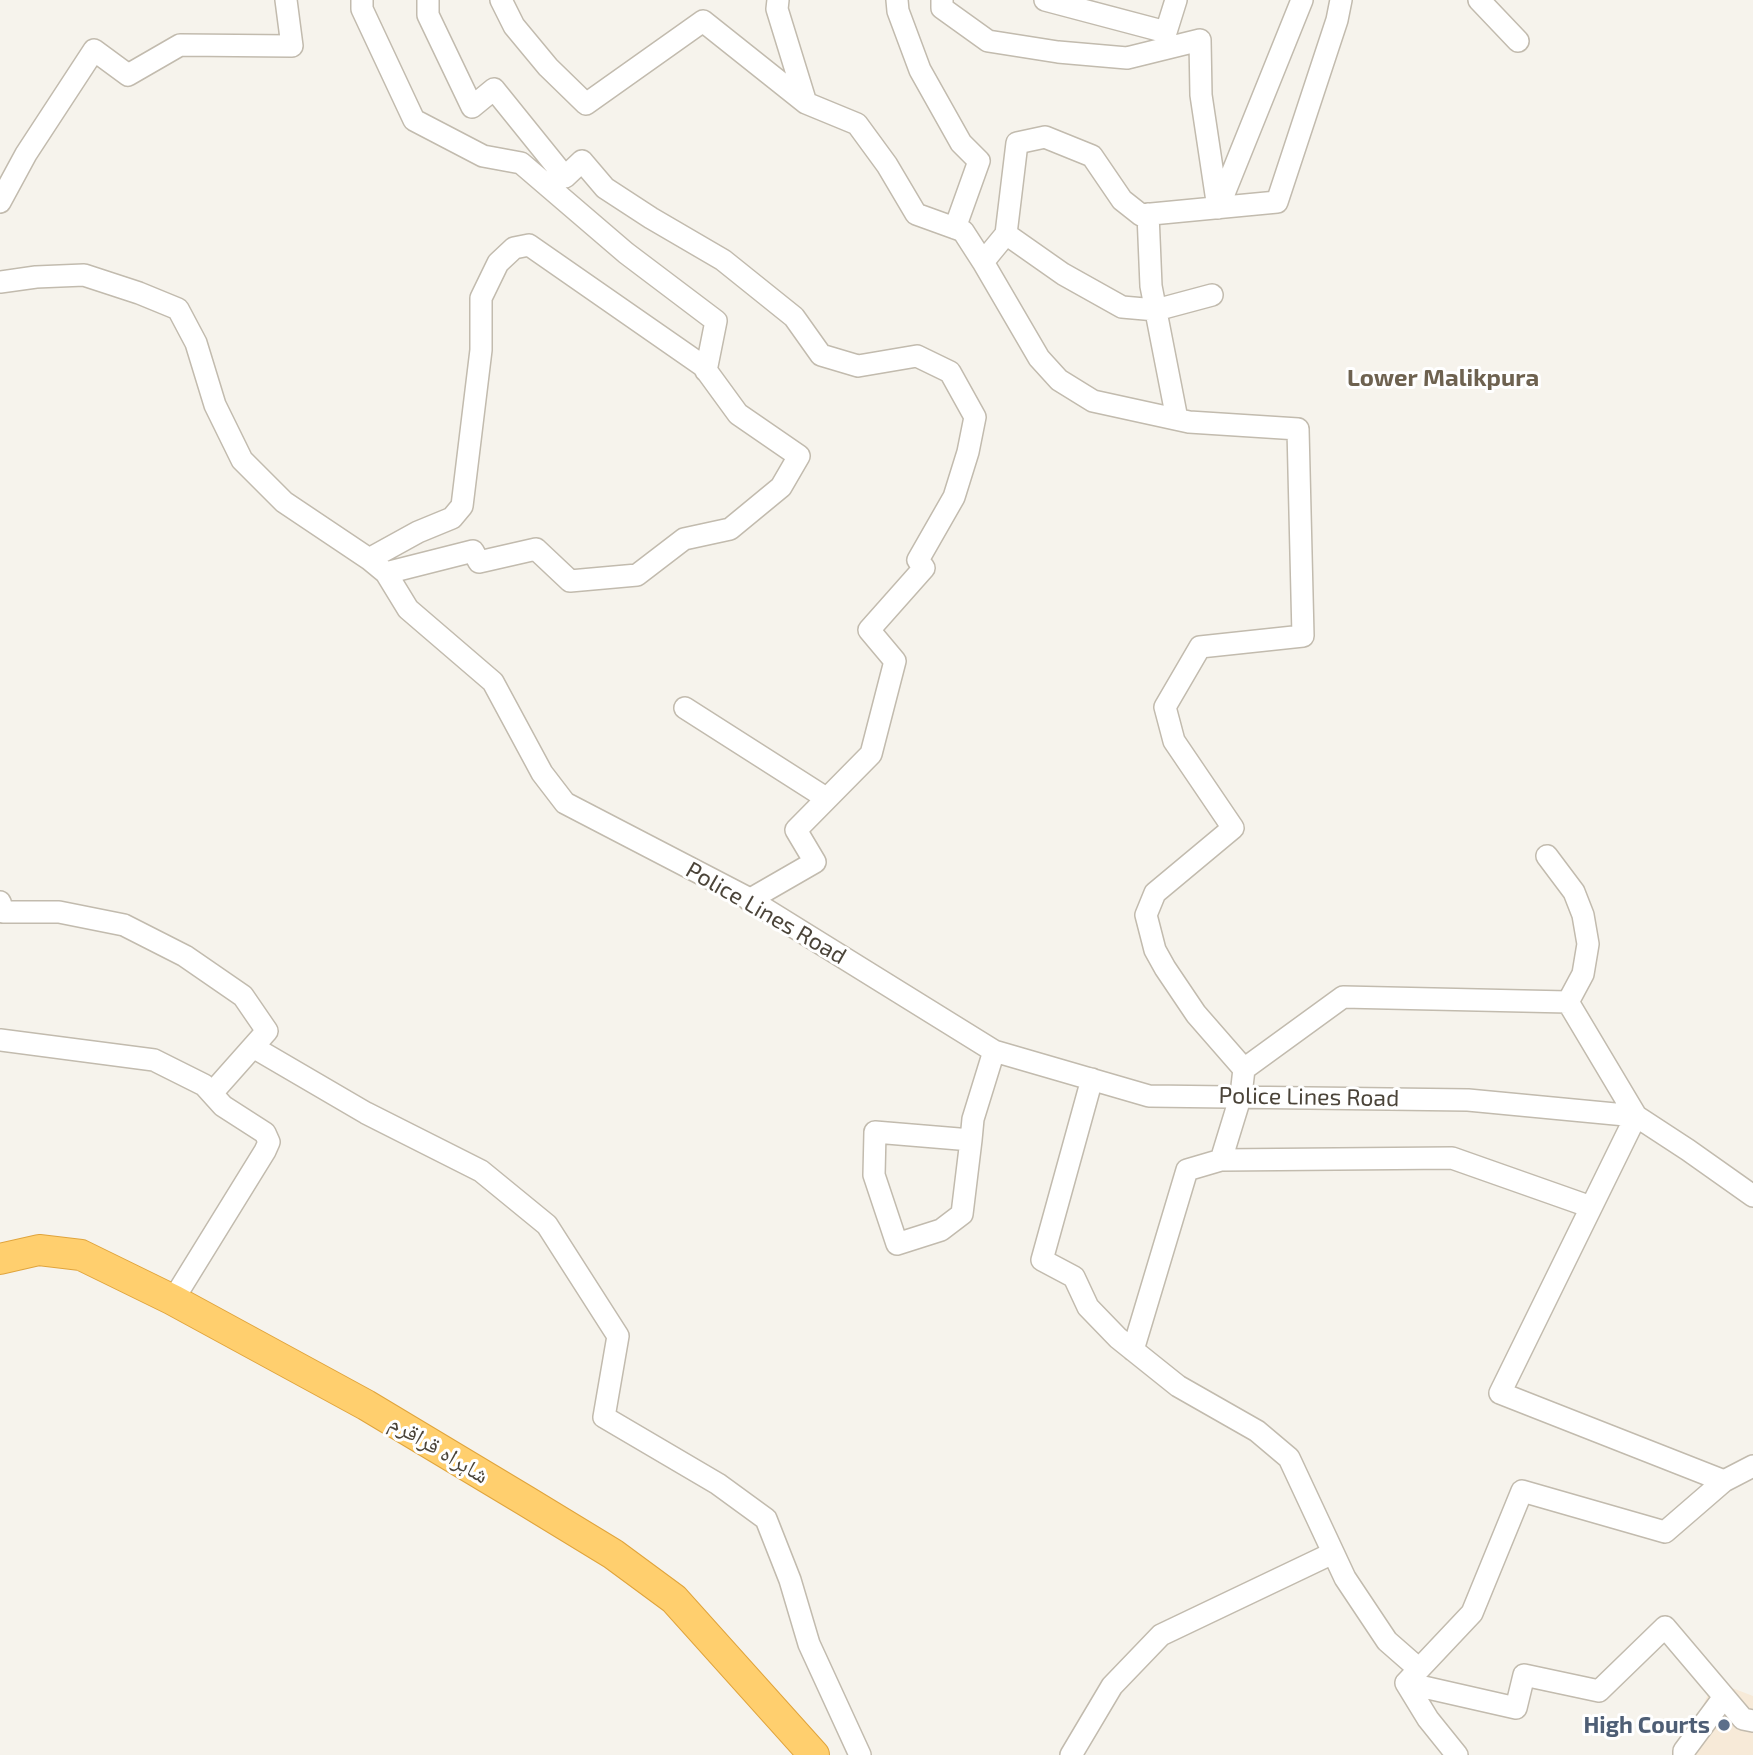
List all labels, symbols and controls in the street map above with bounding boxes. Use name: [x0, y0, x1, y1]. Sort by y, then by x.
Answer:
district label: Lower Malikpura: [1347, 364, 1539, 392]
street label: Police Lines Road: [681, 856, 851, 970]
street label: Police Lines Road: [1218, 1082, 1400, 1112]
street label: شاہراہ قراقرم: [384, 1409, 494, 1489]
place label: High Courts: [1583, 1711, 1710, 1739]
marker: High Courts: [1716, 1717, 1732, 1733]

